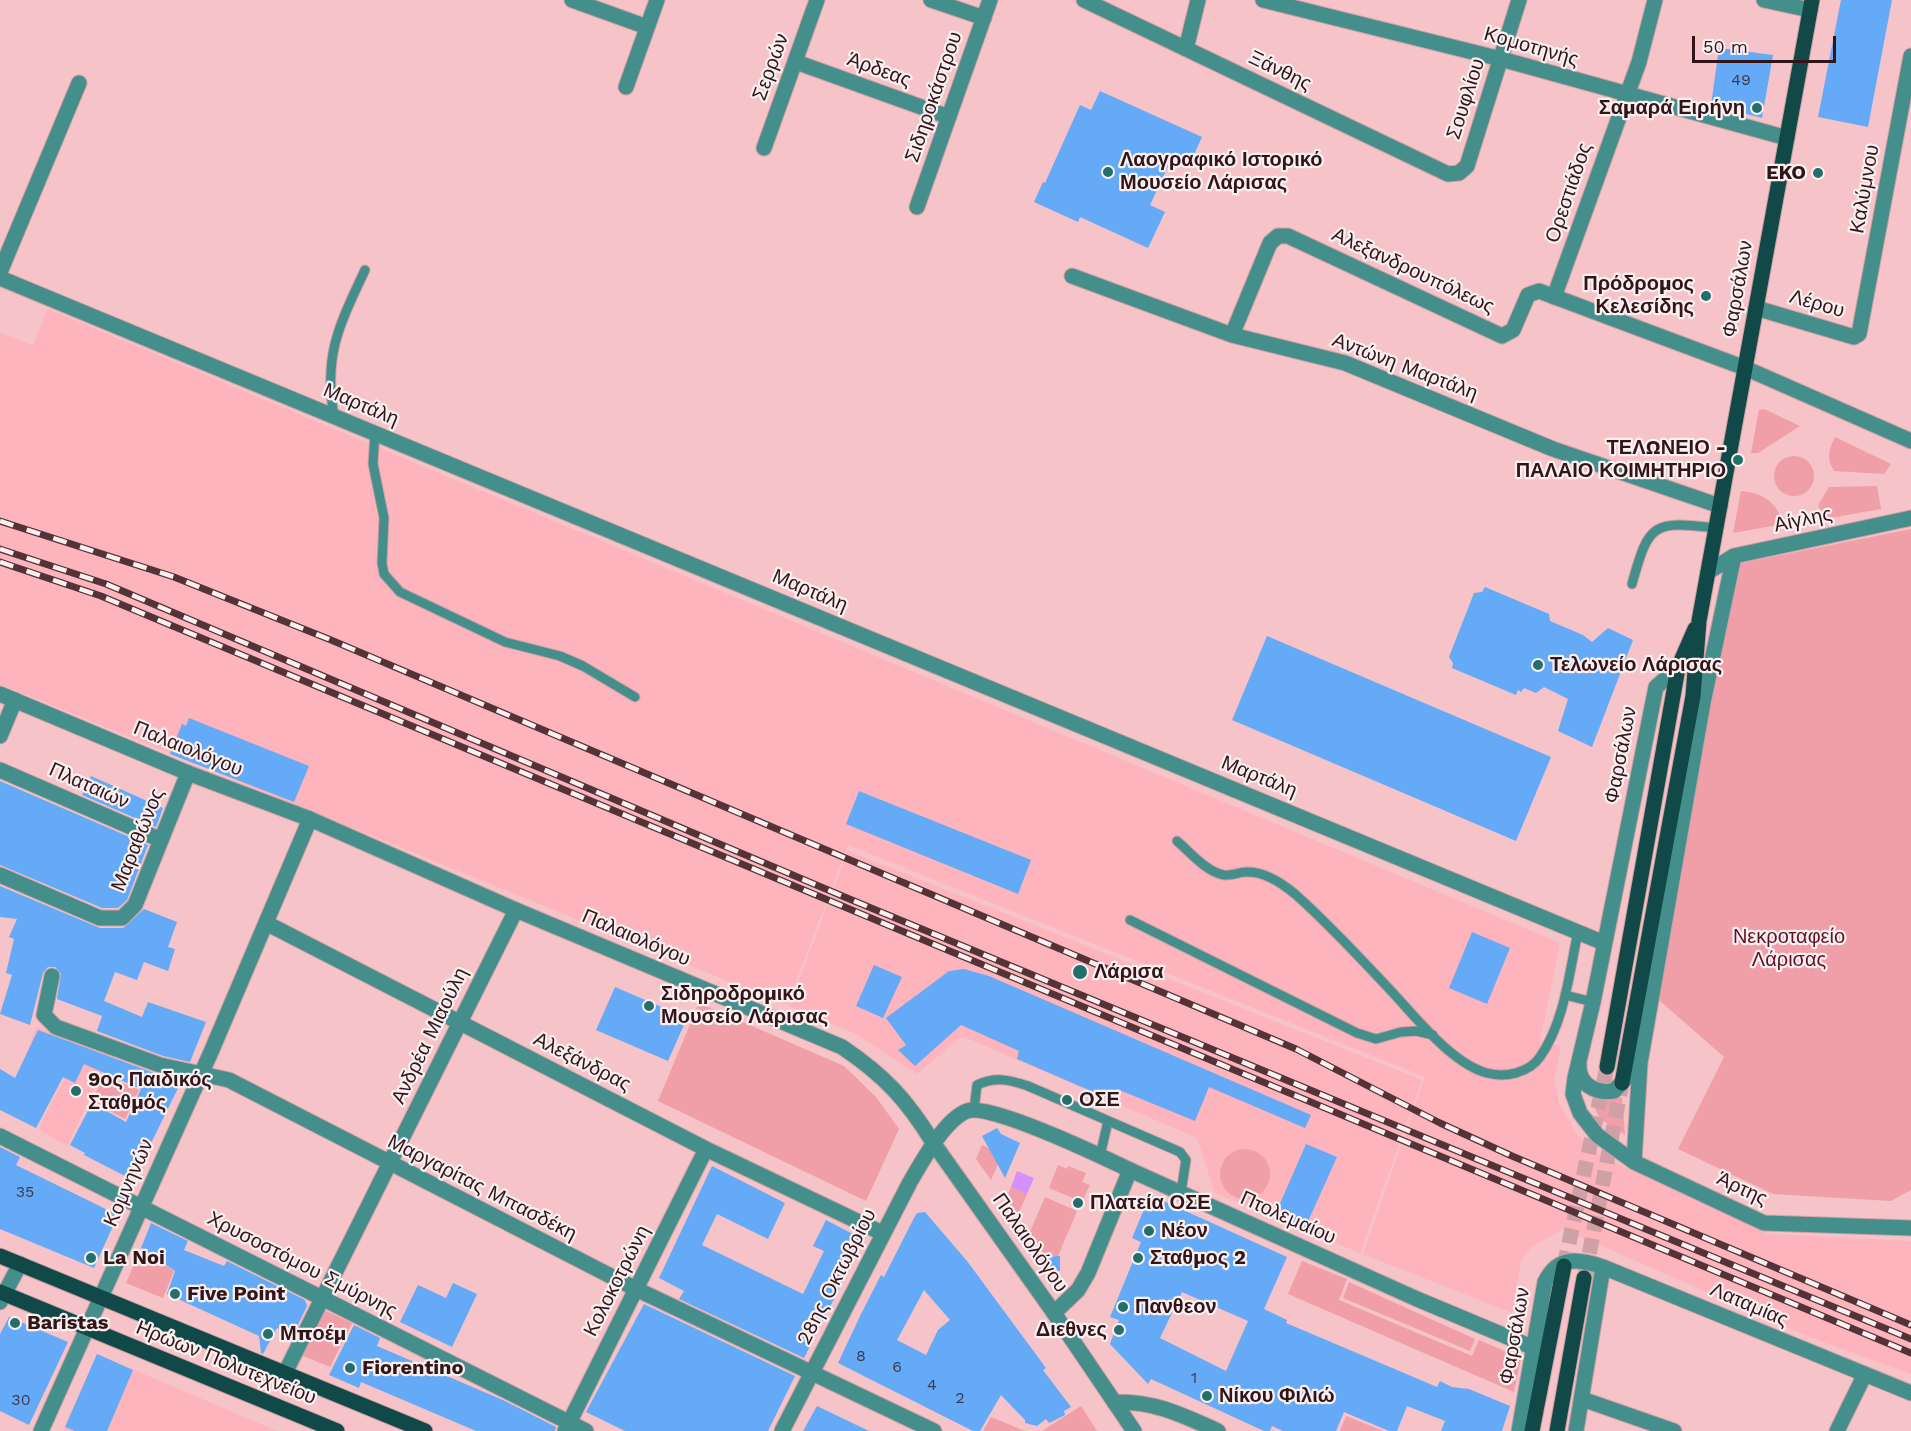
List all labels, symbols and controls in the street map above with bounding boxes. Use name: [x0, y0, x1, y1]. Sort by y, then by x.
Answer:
street label: Κομοτηνής: [1481, 22, 1581, 72]
scale bar: [1695, 24, 1839, 62]
street label: Σιδηροκάστρου: [900, 29, 968, 165]
street label: Σερρών: [748, 30, 794, 104]
text: 50 m: [1703, 36, 1748, 57]
street label: Ξάνθης: [1245, 46, 1315, 96]
street label: Άρδεας: [844, 47, 914, 93]
street label: Σουφλίου: [1442, 56, 1490, 142]
house number: 49: [1731, 70, 1751, 90]
place label: Σαμαρά Ειρήνη: [1599, 96, 1745, 120]
marker: Σαμαρά Ειρήνη: [1750, 101, 1764, 115]
street label: Ορεστιάδος: [1541, 140, 1597, 246]
street label: Καλύμνου: [1845, 143, 1885, 235]
place label: Λαογραφικό Ιστορικό Μουσείο Λάρισας: [1120, 148, 1322, 195]
place label: EKO: [1766, 161, 1806, 185]
marker: Λαογραφικό Ιστορικό Μουσείο Λάρισας: [1101, 165, 1115, 179]
marker: EKO: [1811, 166, 1825, 180]
street label: Αλεξανδρουπόλεως: [1328, 223, 1498, 319]
street label: Φαρσάλων: [1718, 239, 1758, 339]
place label: Πρόδρομος Κελεσίδης: [1583, 272, 1694, 319]
street label: Λέρου: [1787, 285, 1847, 323]
marker: Πρόδρομος Κελεσίδης: [1699, 289, 1713, 303]
street label: Αντώνη Μαρτάλη: [1329, 328, 1481, 406]
street label: Μαρτάλη: [320, 378, 402, 432]
place label: ΤΕΛΩΝΕΙΟ - ΠΑΛΑΙΟ ΚΟΙΜΗΤΗΡΙΟ: [1516, 436, 1726, 483]
marker: ΤΕΛΩΝΕΙΟ - ΠΑΛΑΙΟ ΚΟΙΜΗΤΗΡΙΟ: [1731, 453, 1745, 467]
street label: Αίγλης: [1772, 502, 1834, 538]
street label: Μαρτάλη: [769, 564, 851, 618]
place label: Τελωνείο Λάρισας: [1550, 653, 1722, 677]
marker: Τελωνείο Λάρισας: [1531, 658, 1545, 672]
street label: Φαρσάλων: [1600, 705, 1642, 805]
street label: Παλαιολόγου: [130, 716, 246, 782]
street label: Μαρτάλη: [1218, 751, 1300, 803]
street label: Πλαταιών: [45, 758, 133, 814]
street label: Μαραθώνος: [107, 785, 169, 895]
street label: Παλαιολόγου: [578, 904, 694, 972]
park label: Νεκροταφείο Λάρισας: [1733, 925, 1845, 972]
place label: Λάρισα: [1094, 960, 1164, 984]
marker: Λάρισα: [1071, 963, 1089, 981]
street label: Ανδρέα Μιαούλη: [387, 964, 473, 1108]
place label: Σιδηροδρομικό Μουσείο Λάρισας: [661, 982, 828, 1029]
marker: Σιδηροδρομικό Μουσείο Λάρισας: [642, 999, 656, 1013]
street label: Αλεξάνδρας: [529, 1027, 635, 1097]
place label: 9ος Παιδικός Σταθμός: [88, 1068, 212, 1115]
marker: 9ος Παιδικός Σταθμός: [69, 1084, 83, 1098]
place label: ΟΣΕ: [1079, 1088, 1120, 1112]
marker: ΟΣΕ: [1060, 1093, 1074, 1107]
street label: Μαργαρίτας Μπασδέκη: [383, 1130, 581, 1246]
street label: Κομνηνών: [99, 1135, 159, 1231]
street label: Άρτης: [1713, 1167, 1771, 1211]
house number: 35: [16, 1182, 34, 1202]
street label: Πτολεμαίου: [1236, 1186, 1340, 1250]
street label: Παλαιολόγου: [987, 1189, 1073, 1297]
place label: Πλατεία ΟΣΕ: [1090, 1191, 1211, 1215]
marker: Πλατεία ΟΣΕ: [1071, 1196, 1085, 1210]
street label: 28ης Οκτωβρίου: [792, 1205, 882, 1349]
street label: Χρυσοστόμου Σμύρνης: [203, 1207, 401, 1323]
place label: Νέον: [1161, 1219, 1208, 1243]
street label: Κολοκοτρώνη: [579, 1222, 655, 1340]
marker: Νέον: [1142, 1224, 1156, 1238]
place label: La Noi: [103, 1246, 165, 1270]
place label: Σταθμος 2: [1150, 1246, 1246, 1270]
marker: La Noi: [84, 1251, 98, 1265]
marker: Σταθμος 2: [1131, 1251, 1145, 1265]
street label: Λαταμίας: [1706, 1278, 1792, 1332]
place label: Five Point: [187, 1282, 285, 1306]
street label: Φαρσάλων: [1495, 1286, 1535, 1386]
marker: Five Point: [168, 1287, 182, 1301]
place label: Πανθεον: [1135, 1295, 1217, 1319]
marker: Πανθεον: [1116, 1300, 1130, 1314]
place label: Baristas: [27, 1311, 108, 1335]
marker: Baristas: [8, 1316, 22, 1330]
street label: Ηρώων Πολυτεχνείου: [132, 1316, 320, 1410]
place label: Διεθνες: [1036, 1318, 1107, 1342]
place label: Μποέμ: [280, 1322, 346, 1346]
marker: Διεθνες: [1112, 1323, 1126, 1337]
marker: Μποέμ: [261, 1327, 275, 1341]
house number: 8: [856, 1346, 866, 1366]
place label: Fiorentino: [362, 1356, 463, 1380]
house number: 6: [892, 1357, 902, 1377]
marker: Fiorentino: [343, 1361, 357, 1375]
house number: 1: [1191, 1368, 1197, 1388]
house number: 4: [927, 1375, 937, 1395]
place label: Νίκου Φιλιώ: [1219, 1384, 1335, 1408]
house number: 2: [955, 1388, 965, 1408]
marker: Νίκου Φιλιώ: [1200, 1389, 1214, 1403]
house number: 30: [11, 1390, 31, 1410]

